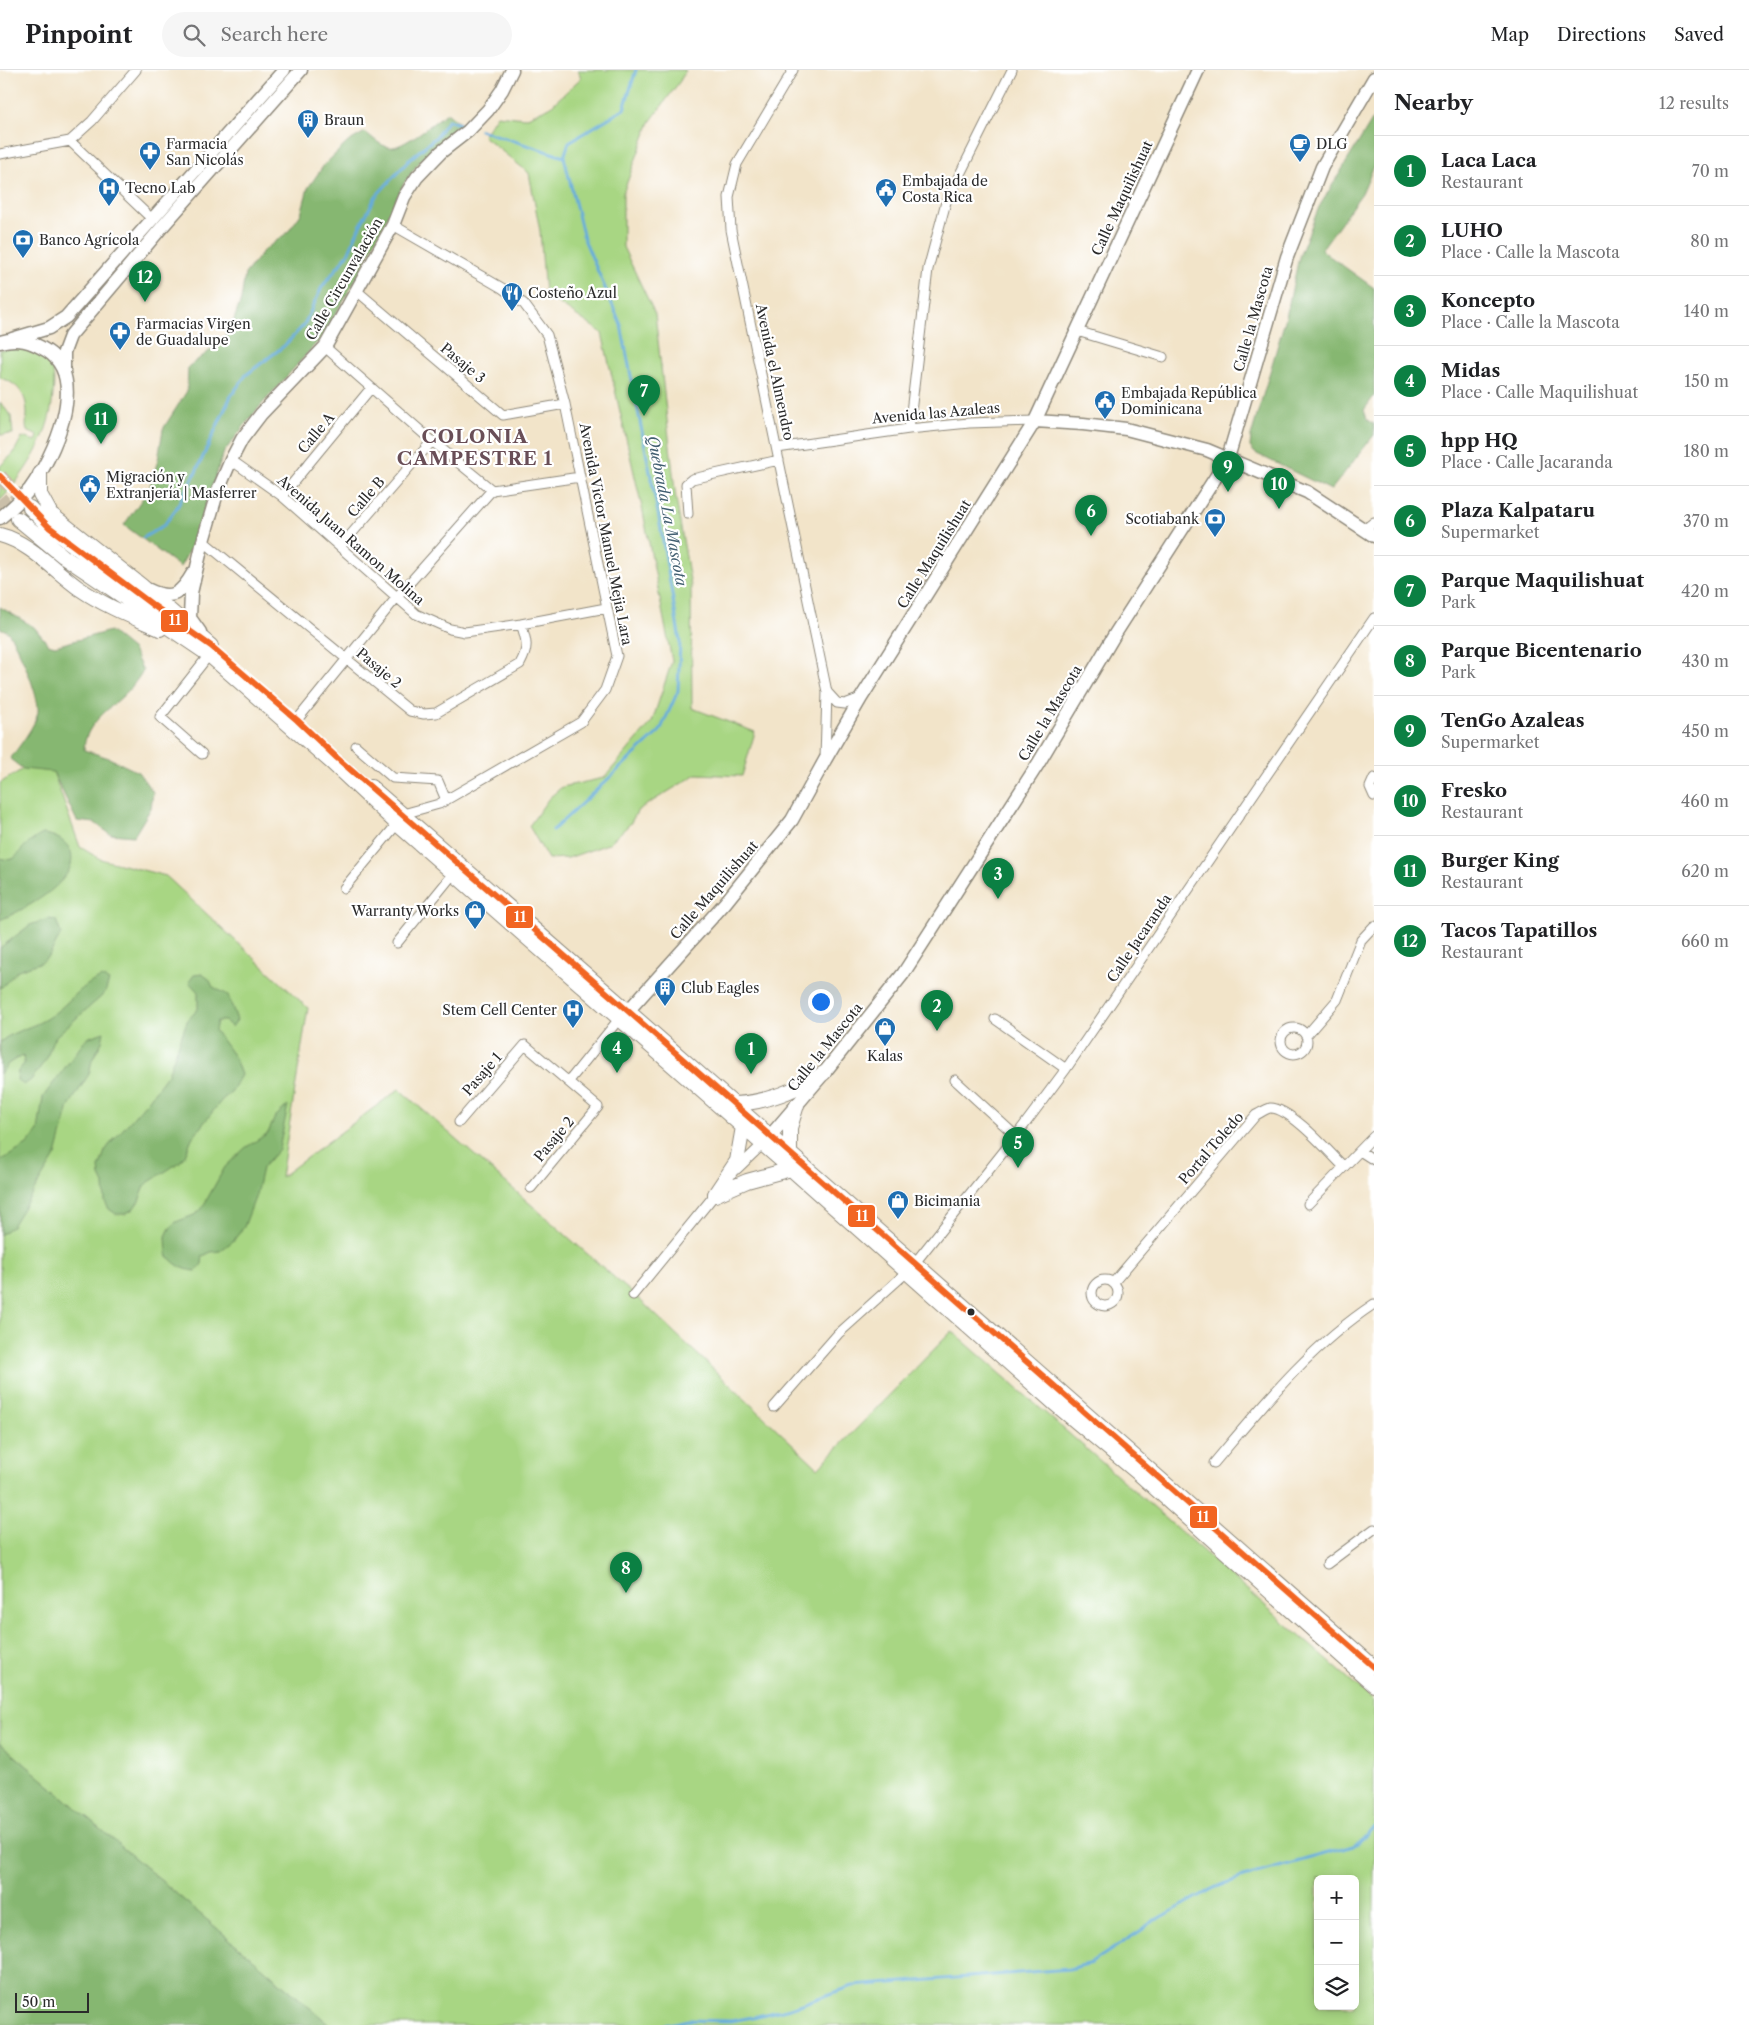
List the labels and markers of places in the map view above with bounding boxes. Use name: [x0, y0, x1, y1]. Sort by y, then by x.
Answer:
building icon: Braun: [296, 108, 320, 139]
place label: Braun: [324, 111, 365, 129]
cafe icon: DLG: [1288, 132, 1312, 163]
place label: Farmacia San Nicolás: [166, 135, 244, 169]
place label: DLG: [1316, 135, 1348, 153]
pharmacy icon: Farmacia San Nicolás: [138, 140, 162, 171]
place label: Embajada de Costa Rica: [902, 172, 988, 206]
hospital icon: Tecno Lab: [97, 176, 121, 207]
public building icon: Embajada de Costa Rica: [874, 177, 898, 208]
place label: Tecno Lab: [125, 179, 195, 197]
bank icon: Banco Agrícola: [11, 228, 35, 259]
place label: Banco Agrícola: [39, 231, 140, 249]
pin: 12: [129, 261, 161, 302]
restaurant icon: Costeño Azul: [500, 281, 524, 312]
place label: Costeño Azul: [528, 284, 617, 302]
place label: Farmacias Virgen de Guadalupe: [136, 315, 251, 349]
pharmacy icon: Farmacias Virgen de Guadalupe: [108, 320, 132, 351]
pin: 7: [628, 375, 660, 416]
place label: Embajada República Dominicana: [1121, 384, 1258, 418]
public building icon: Embajada República Dominicana: [1093, 389, 1117, 420]
pin: 11: [85, 403, 117, 444]
pin: 9: [1212, 451, 1244, 492]
place label: Migración y Extranjería | Masferrer: [106, 468, 257, 502]
pin: 10: [1263, 468, 1295, 509]
public building icon: Migración y Extranjería | Masferrer: [78, 473, 102, 504]
pin: 6: [1075, 495, 1107, 536]
bank icon: Scotiabank: [1203, 507, 1227, 538]
place label: Scotiabank: [1125, 510, 1200, 528]
pin: 3: [982, 858, 1014, 899]
shop icon: Warranty Works: [463, 899, 487, 930]
place label: Warranty Works: [350, 902, 459, 920]
building icon: Club Eagles: [653, 976, 677, 1007]
place label: Club Eagles: [681, 979, 759, 997]
pin: 2: [921, 990, 953, 1031]
hospital icon: Stem Cell Center: [561, 998, 585, 1029]
place label: Stem Cell Center: [442, 1001, 557, 1019]
shop icon: Kalas: [873, 1016, 897, 1047]
pin: 4: [601, 1032, 633, 1073]
pin: 1: [735, 1033, 767, 1074]
place label: Kalas: [867, 1047, 903, 1065]
pin: 5: [1002, 1127, 1034, 1168]
shop icon: Bicimania: [886, 1189, 910, 1220]
place label: Bicimania: [914, 1192, 981, 1210]
unlabelled marker: [966, 1307, 976, 1317]
pin: 8: [610, 1552, 642, 1593]

